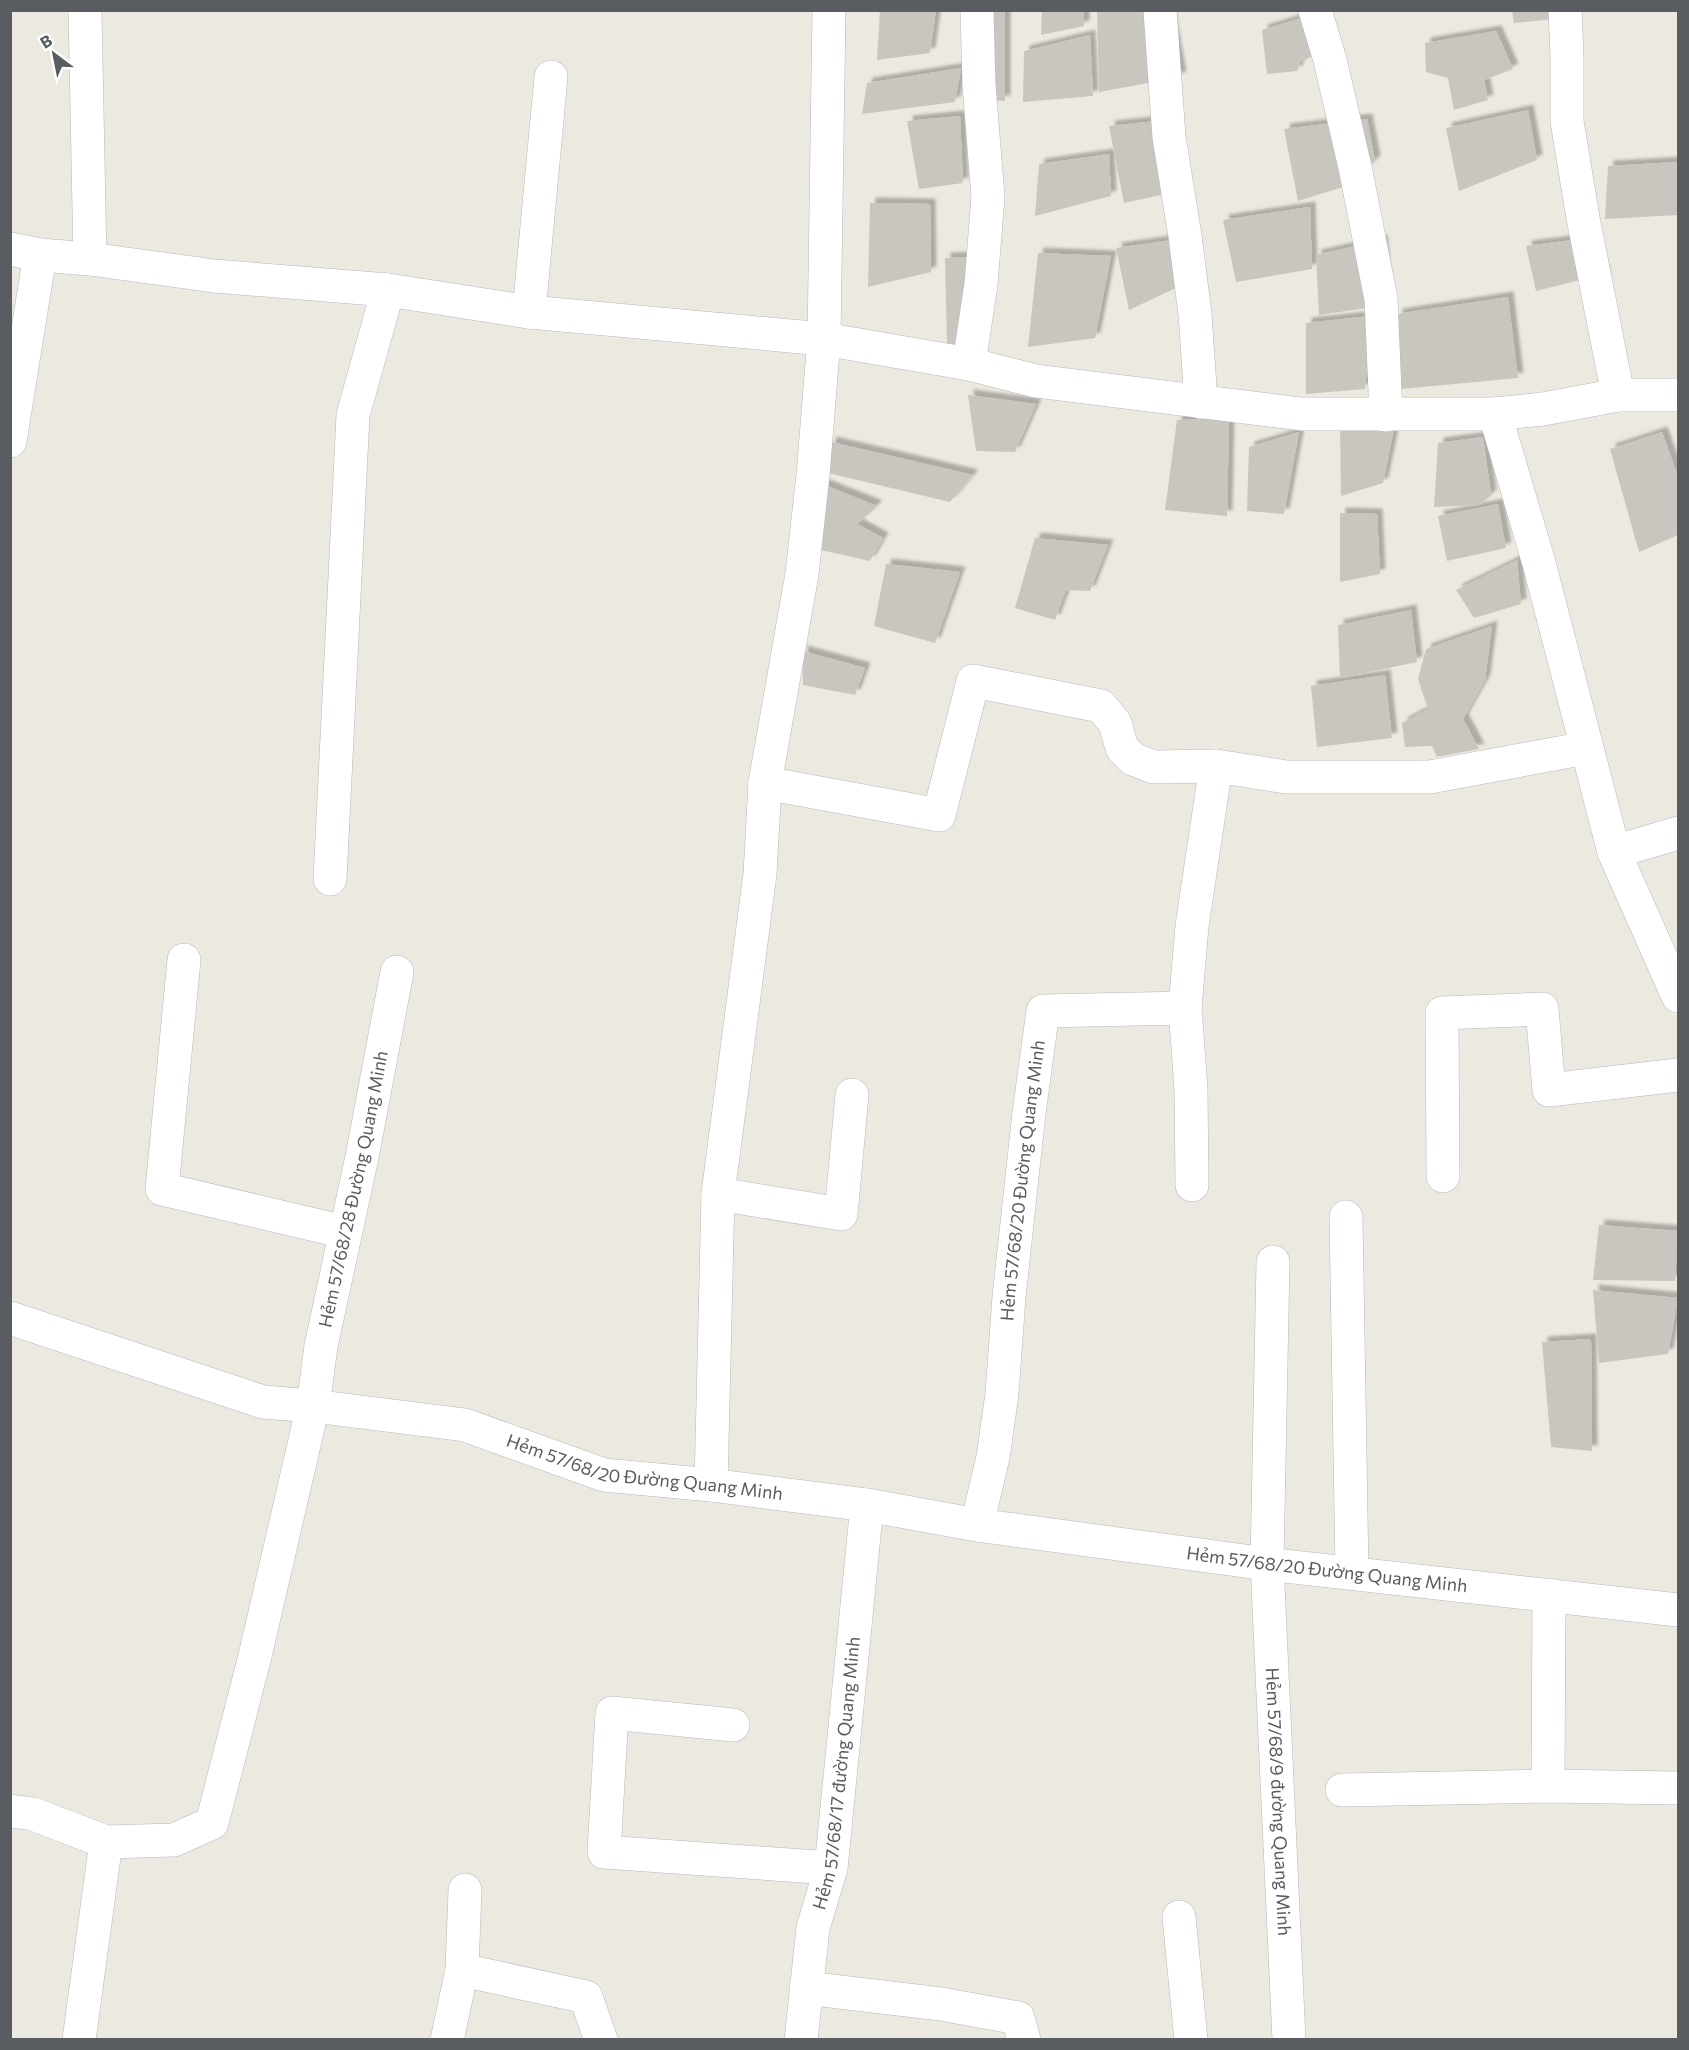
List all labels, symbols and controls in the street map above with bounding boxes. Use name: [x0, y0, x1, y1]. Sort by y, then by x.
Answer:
north arrow: [24, 24, 84, 84]
text: B: [36, 30, 56, 52]
street label: Hẻm 57/68/20 Đường Quang Minh: [995, 1038, 1049, 1322]
street label: Hẻm 57/68/28 Đường Quang Minh: [313, 1049, 392, 1329]
street label: Hẻm 57/68/20 Đường Quang Minh: [504, 1429, 784, 1504]
street label: Hẻm 57/68/20 Đường Quang Minh: [1185, 1541, 1469, 1596]
street label: Hẻm 57/68/17 đường Quang Minh: [807, 1635, 864, 1912]
street label: Hẻm 57/68/9 đường Quang Minh: [1262, 1667, 1296, 1936]

